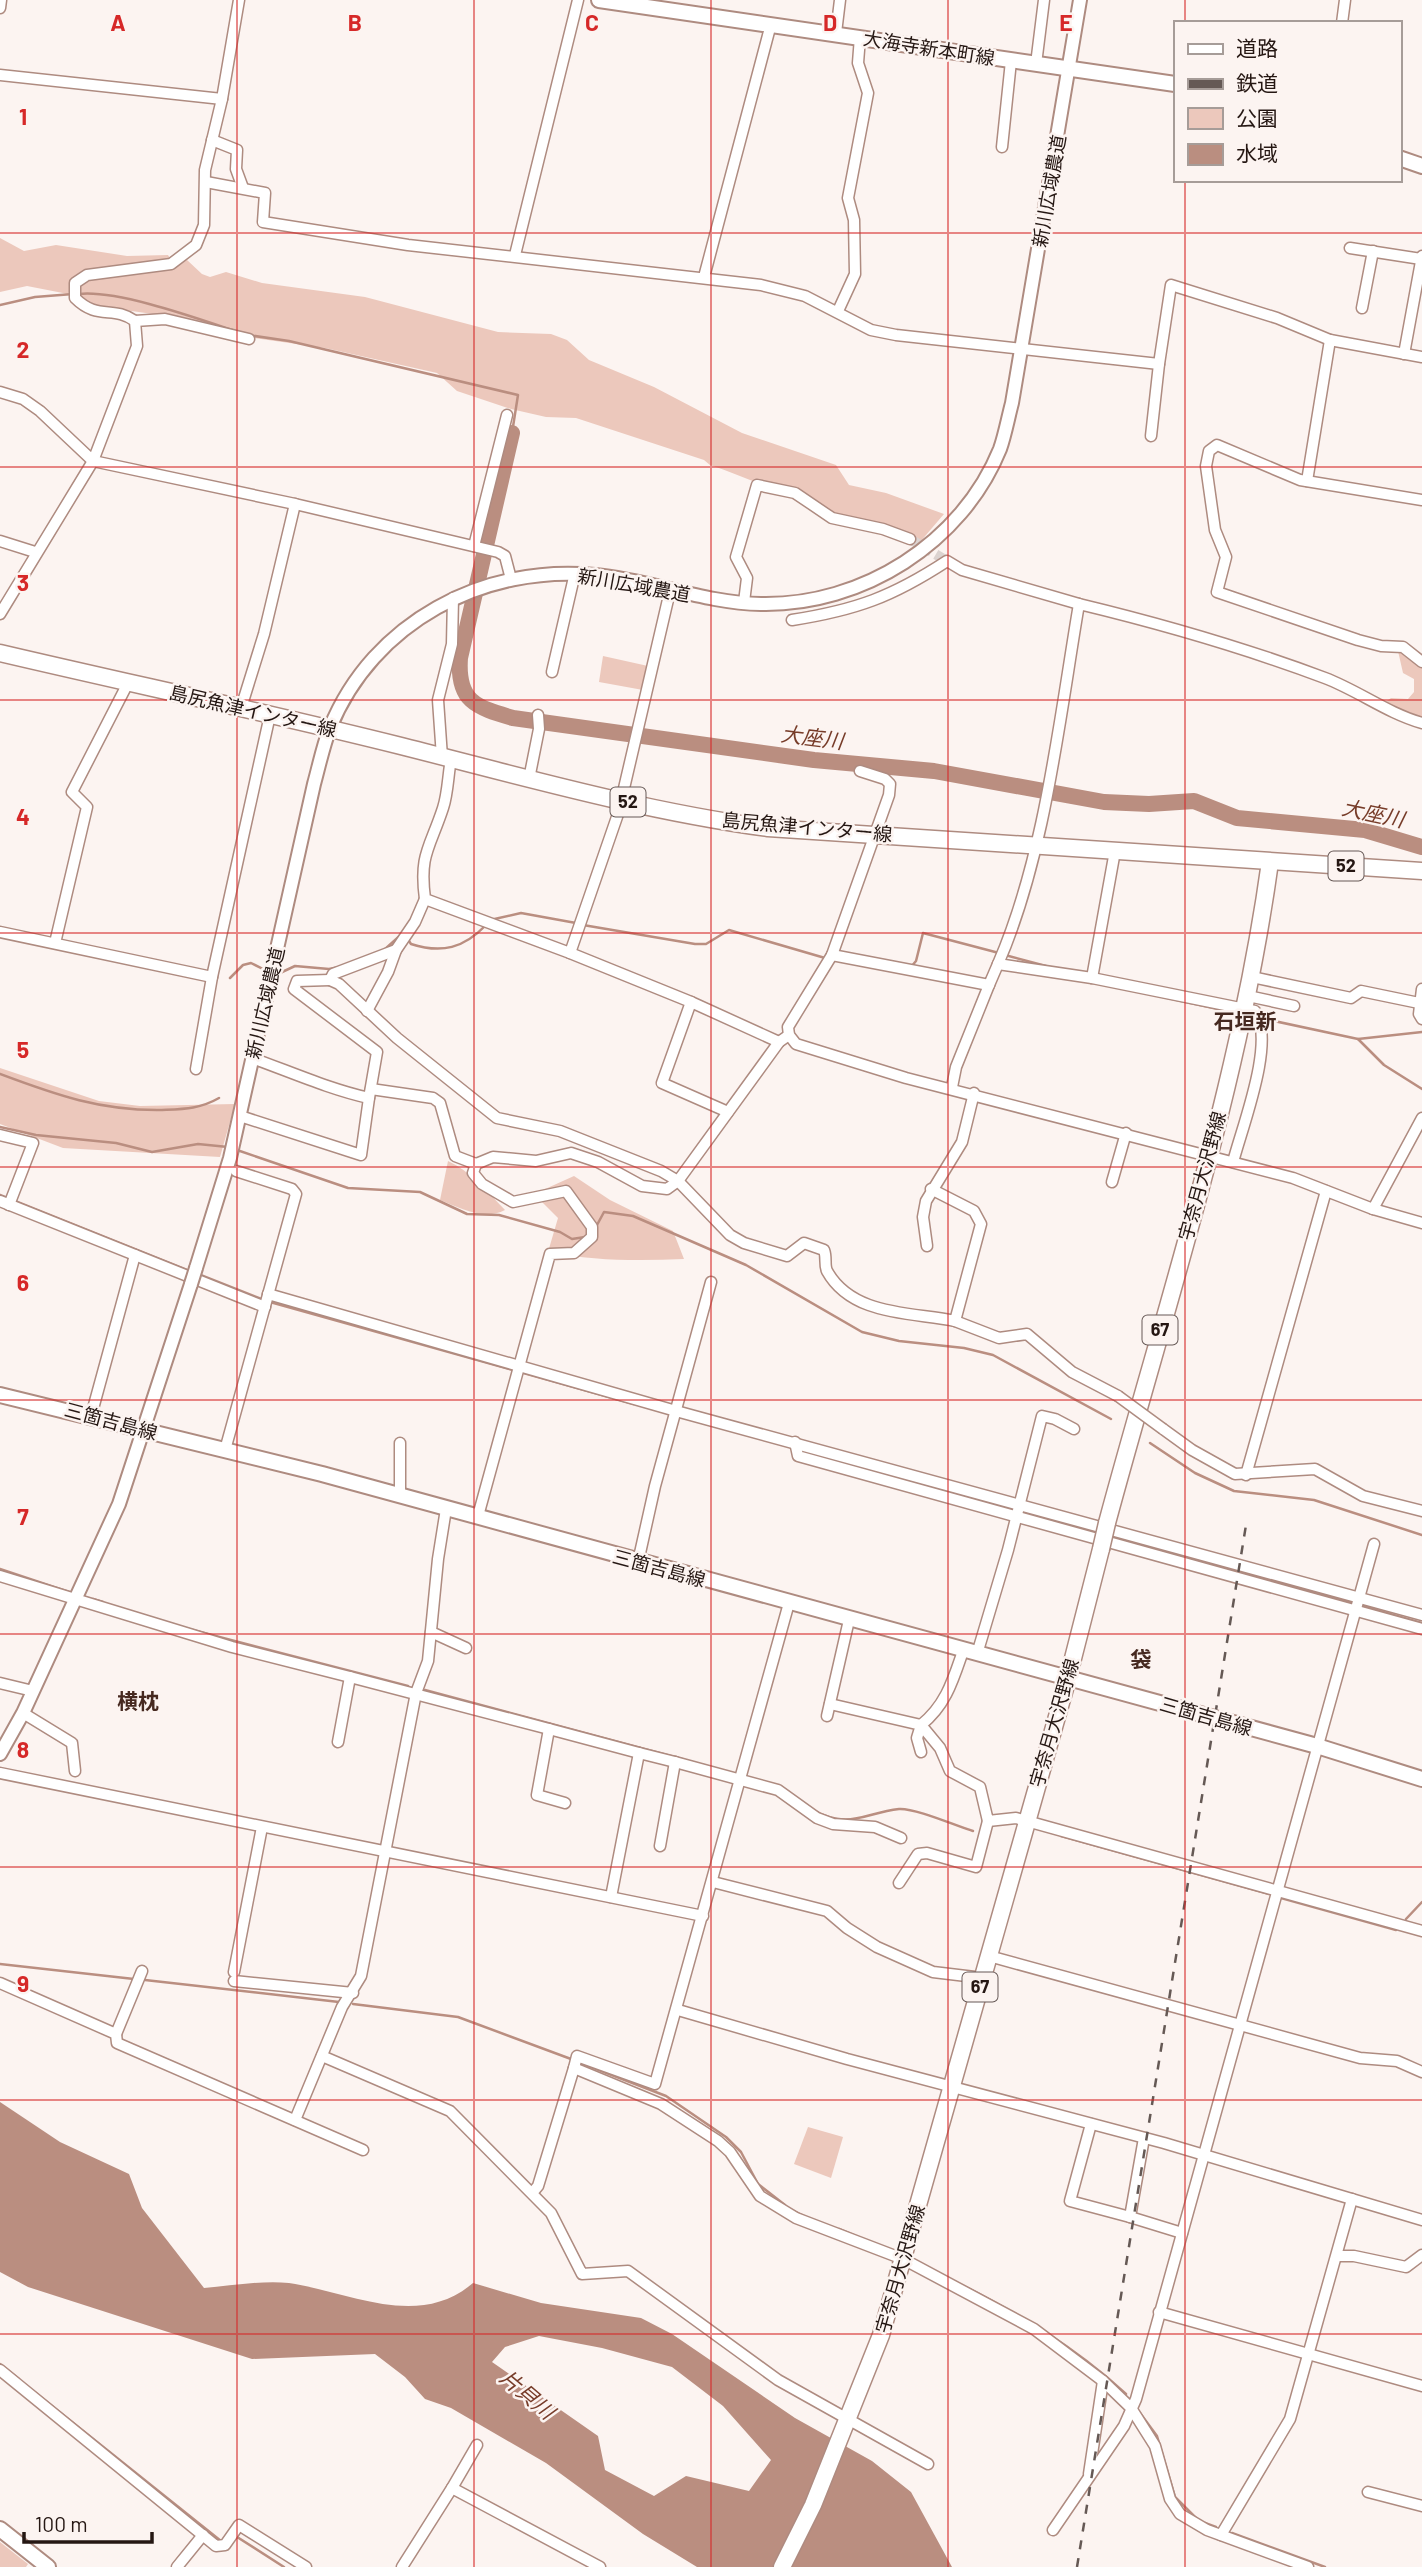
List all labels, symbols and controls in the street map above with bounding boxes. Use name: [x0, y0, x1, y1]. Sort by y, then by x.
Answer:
text: A: [110, 8, 126, 36]
text: B: [348, 8, 362, 36]
text: C: [585, 8, 599, 36]
text: D: [823, 8, 837, 36]
text: E: [1059, 8, 1073, 36]
legend: [1174, 21, 1401, 182]
street label: 大海寺新本町線: [862, 26, 997, 69]
text: 道路: [1236, 35, 1278, 60]
text: 鉄道: [1236, 70, 1278, 95]
text: 1: [19, 102, 27, 130]
text: 公園: [1236, 105, 1278, 130]
street label: 新川広域農道: [1027, 133, 1070, 249]
text: 水域: [1236, 140, 1278, 165]
text: 2: [17, 335, 29, 363]
street label: 新川広域農道: [576, 563, 692, 606]
text: 3: [17, 568, 29, 596]
street label: 島尻魚津インター線: [167, 680, 339, 741]
water label: 大座川: [779, 720, 847, 753]
road number: 52: [610, 788, 646, 816]
water label: 大座川: [1340, 794, 1409, 832]
text: 4: [16, 802, 30, 830]
street label: 島尻魚津インター線: [721, 808, 893, 845]
road number: 52: [1328, 852, 1364, 880]
street label: 新川広域農道: [240, 945, 289, 1061]
district label: 石垣新: [1214, 1008, 1277, 1033]
text: 5: [17, 1035, 29, 1063]
street label: 宇奈月大沢野線: [1173, 1109, 1230, 1243]
text: 6: [17, 1268, 29, 1296]
road number: 67: [1142, 1316, 1178, 1344]
street label: 三箇吉島線: [62, 1397, 160, 1444]
text: 7: [17, 1502, 29, 1530]
street label: 三箇吉島線: [610, 1544, 708, 1591]
district label: 袋: [1131, 1646, 1152, 1671]
street label: 宇奈月大沢野線: [1024, 1656, 1083, 1790]
district label: 横枕: [117, 1688, 159, 1713]
street label: 三箇吉島線: [1157, 1691, 1255, 1740]
text: 8: [17, 1735, 29, 1763]
text: 9: [17, 1969, 29, 1997]
road number: 67: [962, 1972, 998, 2001]
street label: 宇奈月大沢野線: [870, 2202, 929, 2336]
water label: 片貝川: [496, 2364, 562, 2425]
scale bar: [24, 2500, 152, 2544]
text: 100 m: [35, 2511, 88, 2536]

